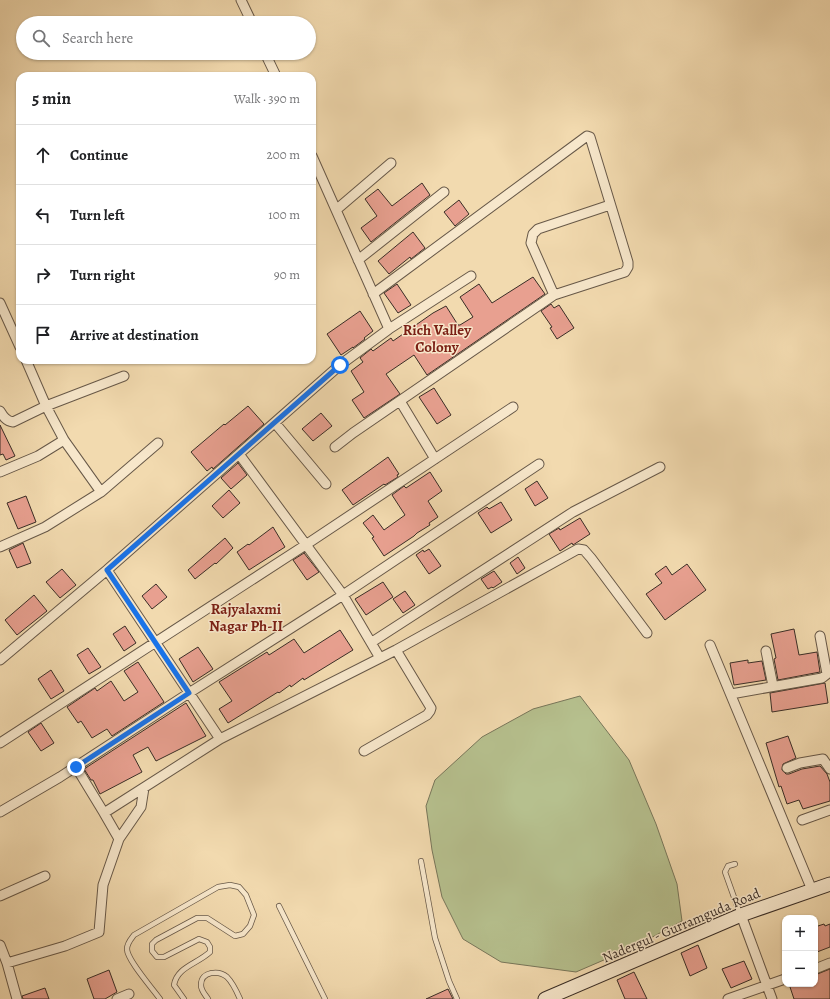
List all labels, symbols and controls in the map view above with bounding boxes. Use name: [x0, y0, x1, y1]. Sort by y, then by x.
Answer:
search box: [16, 16, 316, 60]
icon: search: [30, 27, 52, 49]
text: Search here: [62, 28, 133, 48]
text: 5 min: [32, 87, 71, 110]
text: Walk · 390 m: [234, 90, 300, 107]
icon: ahead: [32, 144, 54, 166]
text: Continue: [70, 145, 128, 165]
text: 200 m: [267, 146, 300, 163]
icon: left: [32, 204, 54, 226]
text: Turn left: [70, 205, 125, 225]
text: 100 m: [268, 206, 300, 223]
icon: right: [32, 264, 54, 286]
text: Turn right: [70, 265, 135, 285]
text: 90 m: [274, 266, 300, 283]
district label: Rich Valley Colony: [403, 320, 472, 357]
icon: arrive: [32, 324, 54, 346]
text: Arrive at destination: [70, 325, 199, 345]
route start: [331, 356, 349, 374]
district label: Rajyalaxmi Nagar Ph-II: [209, 599, 283, 636]
route end: [67, 758, 85, 776]
street label: Nadergul - Gurramguda Road: [599, 883, 763, 967]
map controls: [782, 915, 818, 987]
button: +: [782, 915, 818, 951]
button: −: [782, 951, 818, 987]

